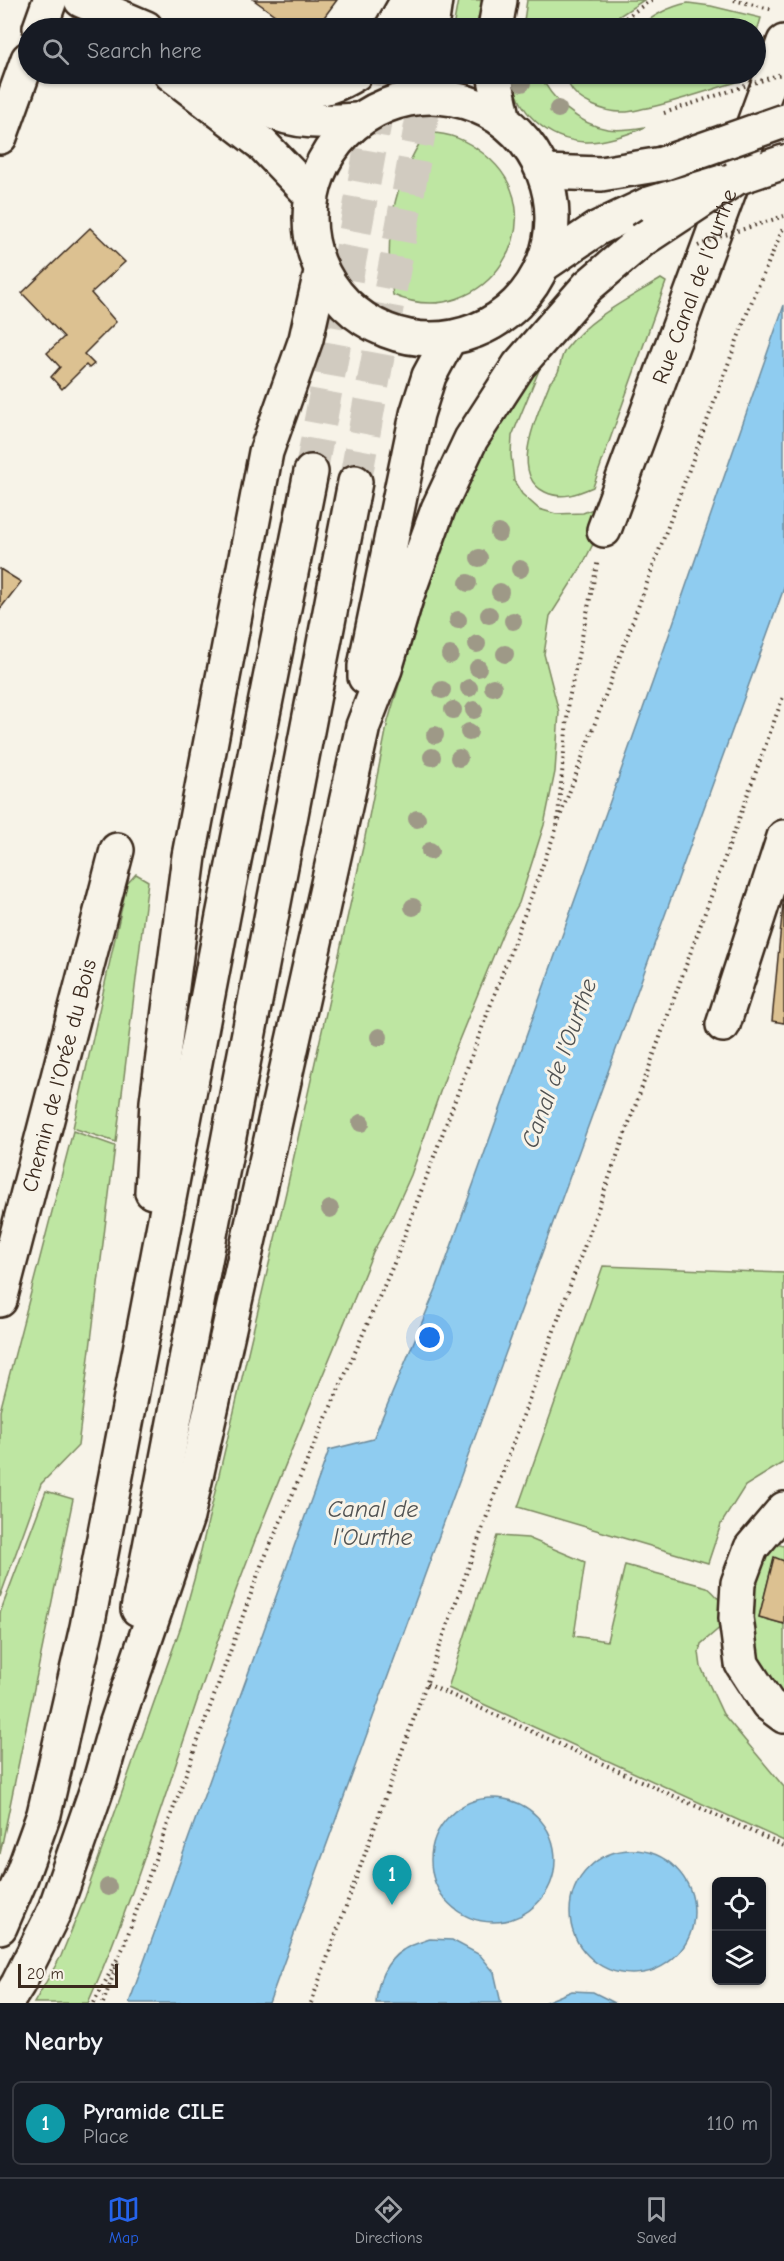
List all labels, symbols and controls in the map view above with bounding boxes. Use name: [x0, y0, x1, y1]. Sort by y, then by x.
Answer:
search box: [18, 18, 766, 84]
icon: search: [39, 35, 72, 68]
text: Search here: [87, 38, 202, 64]
street label: Rue Canal de l'Ourthe: [647, 185, 743, 387]
street label: Chemin de l'Orée du Bois: [17, 956, 102, 1195]
water label: Canal de l'Ourthe: [515, 975, 603, 1151]
your location: [415, 1323, 444, 1352]
water label: Canal de l'Ourthe: [328, 1495, 418, 1551]
pin: 1: [372, 1856, 412, 1905]
map controls: [712, 1877, 766, 1985]
button: locate: [712, 1877, 766, 1931]
button: layers: [712, 1931, 766, 1985]
scale bar: [18, 1961, 118, 1988]
text: 20 m: [27, 1965, 64, 1983]
text: Nearby: [24, 2027, 103, 2057]
text: Pyramide CILE: [83, 2099, 224, 2125]
text: 1: [42, 2112, 49, 2135]
text: 110 m: [707, 2112, 758, 2135]
text: Place: [83, 2125, 129, 2148]
tab: Map: [107, 2193, 140, 2247]
tab: Directions: [355, 2193, 422, 2247]
tab: Saved: [637, 2193, 677, 2247]

